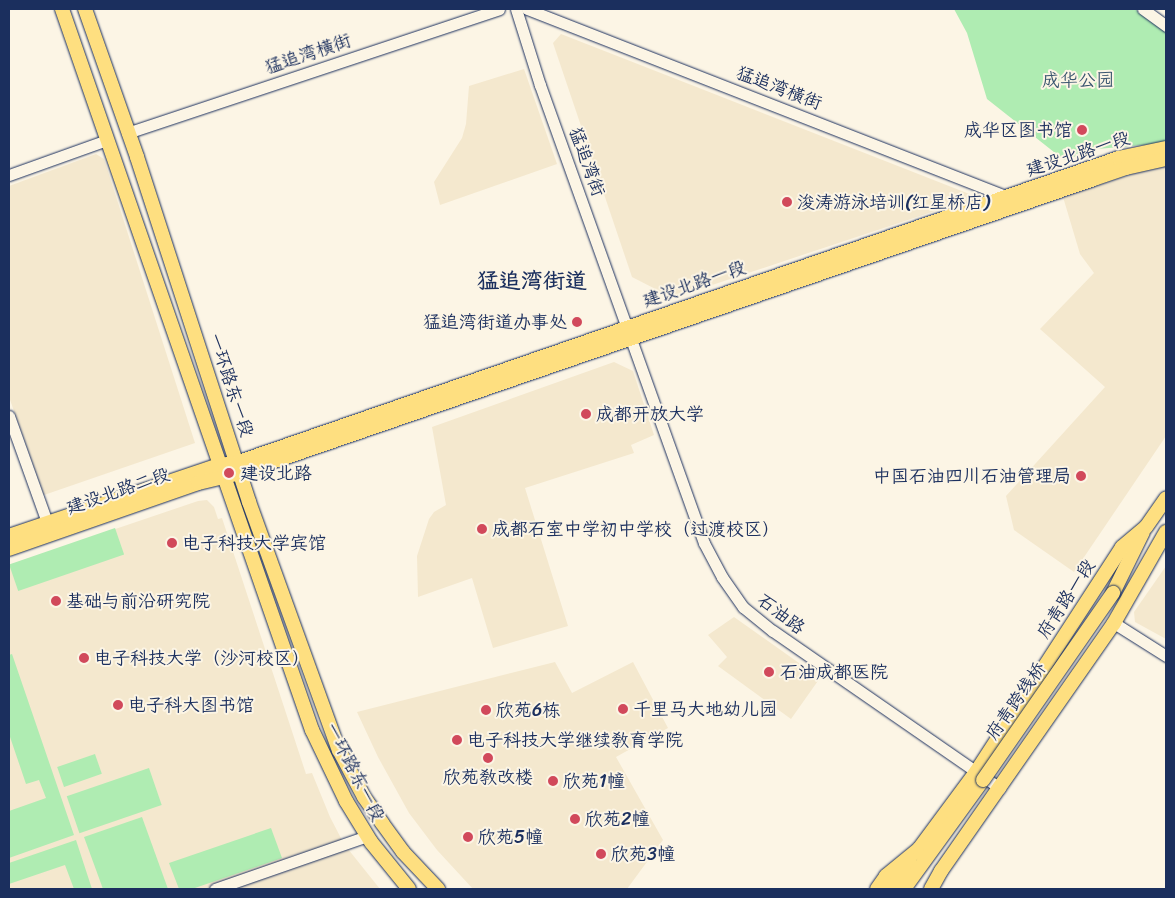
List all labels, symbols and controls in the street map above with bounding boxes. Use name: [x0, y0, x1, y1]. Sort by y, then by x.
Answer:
street label: 猛追湾横街: [262, 29, 354, 79]
street label: 猛追湾横街: [733, 62, 825, 114]
park label: 成华公园: [1042, 69, 1114, 91]
place label: 成华区图书馆: [964, 119, 1072, 141]
street label: 猛追湾街: [565, 124, 609, 200]
marker: 成华区图书馆: [1076, 124, 1088, 136]
street label: 建设北路一段: [1023, 127, 1133, 181]
place label: 浚涛游泳培训(红星桥店): [797, 191, 990, 213]
marker: 浚涛游泳培训(红星桥店): [781, 196, 793, 208]
street label: 建设北路一段: [639, 256, 749, 312]
district label: 猛追湾街道: [477, 268, 587, 294]
place label: 猛追湾街道办事处: [423, 311, 567, 333]
marker: 猛追湾街道办事处: [571, 316, 583, 328]
street label: 一环路东一段: [204, 330, 258, 440]
place label: 成都开放大学: [596, 403, 704, 425]
marker: 成都开放大学: [580, 408, 592, 420]
place label: 建设北路: [240, 462, 312, 484]
street label: 建设北路二段: [63, 463, 173, 519]
place label: 中国石油四川石油管理局: [873, 465, 1071, 487]
marker: 建设北路: [222, 466, 236, 480]
marker: 中国石油四川石油管理局: [1075, 470, 1087, 482]
place label: 成都石室中学初中学校（过渡校区）: [492, 518, 780, 540]
marker: 成都石室中学初中学校（过渡校区）: [476, 523, 488, 535]
place label: 电子科技大学宾馆: [182, 532, 326, 554]
marker: 电子科技大学宾馆: [166, 537, 178, 549]
street label: 府青路一段: [1032, 555, 1100, 643]
street label: 石油路: [753, 589, 809, 639]
place label: 基础与前沿研究院: [66, 590, 210, 612]
marker: 基础与前沿研究院: [50, 595, 62, 607]
place label: 电子科技大学（沙河校区）: [94, 647, 310, 669]
marker: 电子科技大学（沙河校区）: [78, 652, 90, 664]
street label: 府青跨线桥: [981, 658, 1051, 744]
place label: 石油成都医院: [780, 661, 888, 683]
marker: 石油成都医院: [762, 665, 776, 679]
place label: 电子科大图书馆: [128, 694, 254, 716]
place label: 千里马大地幼儿园: [633, 698, 777, 720]
marker: 电子科大图书馆: [112, 699, 124, 711]
place label: 欣苑6栋: [496, 699, 560, 721]
marker: 千里马大地幼儿园: [617, 703, 629, 715]
marker: 欣苑6栋: [480, 704, 492, 716]
street label: 一环路东一段: [321, 719, 389, 825]
place label: 电子科技大学继续教育学院: [467, 729, 683, 751]
marker: 电子科技大学继续教育学院: [451, 734, 463, 746]
marker: 欣苑教改楼: [482, 752, 494, 764]
place label: 欣苑教改楼: [443, 766, 533, 788]
place label: 欣苑1幢: [563, 770, 625, 792]
marker: 欣苑1幢: [547, 775, 559, 787]
place label: 欣苑2幢: [585, 808, 649, 830]
marker: 欣苑2幢: [569, 813, 581, 825]
place label: 欣苑5幢: [478, 826, 543, 848]
marker: 欣苑5幢: [462, 831, 474, 843]
place label: 欣苑3幢: [611, 843, 675, 865]
marker: 欣苑3幢: [595, 848, 607, 860]

